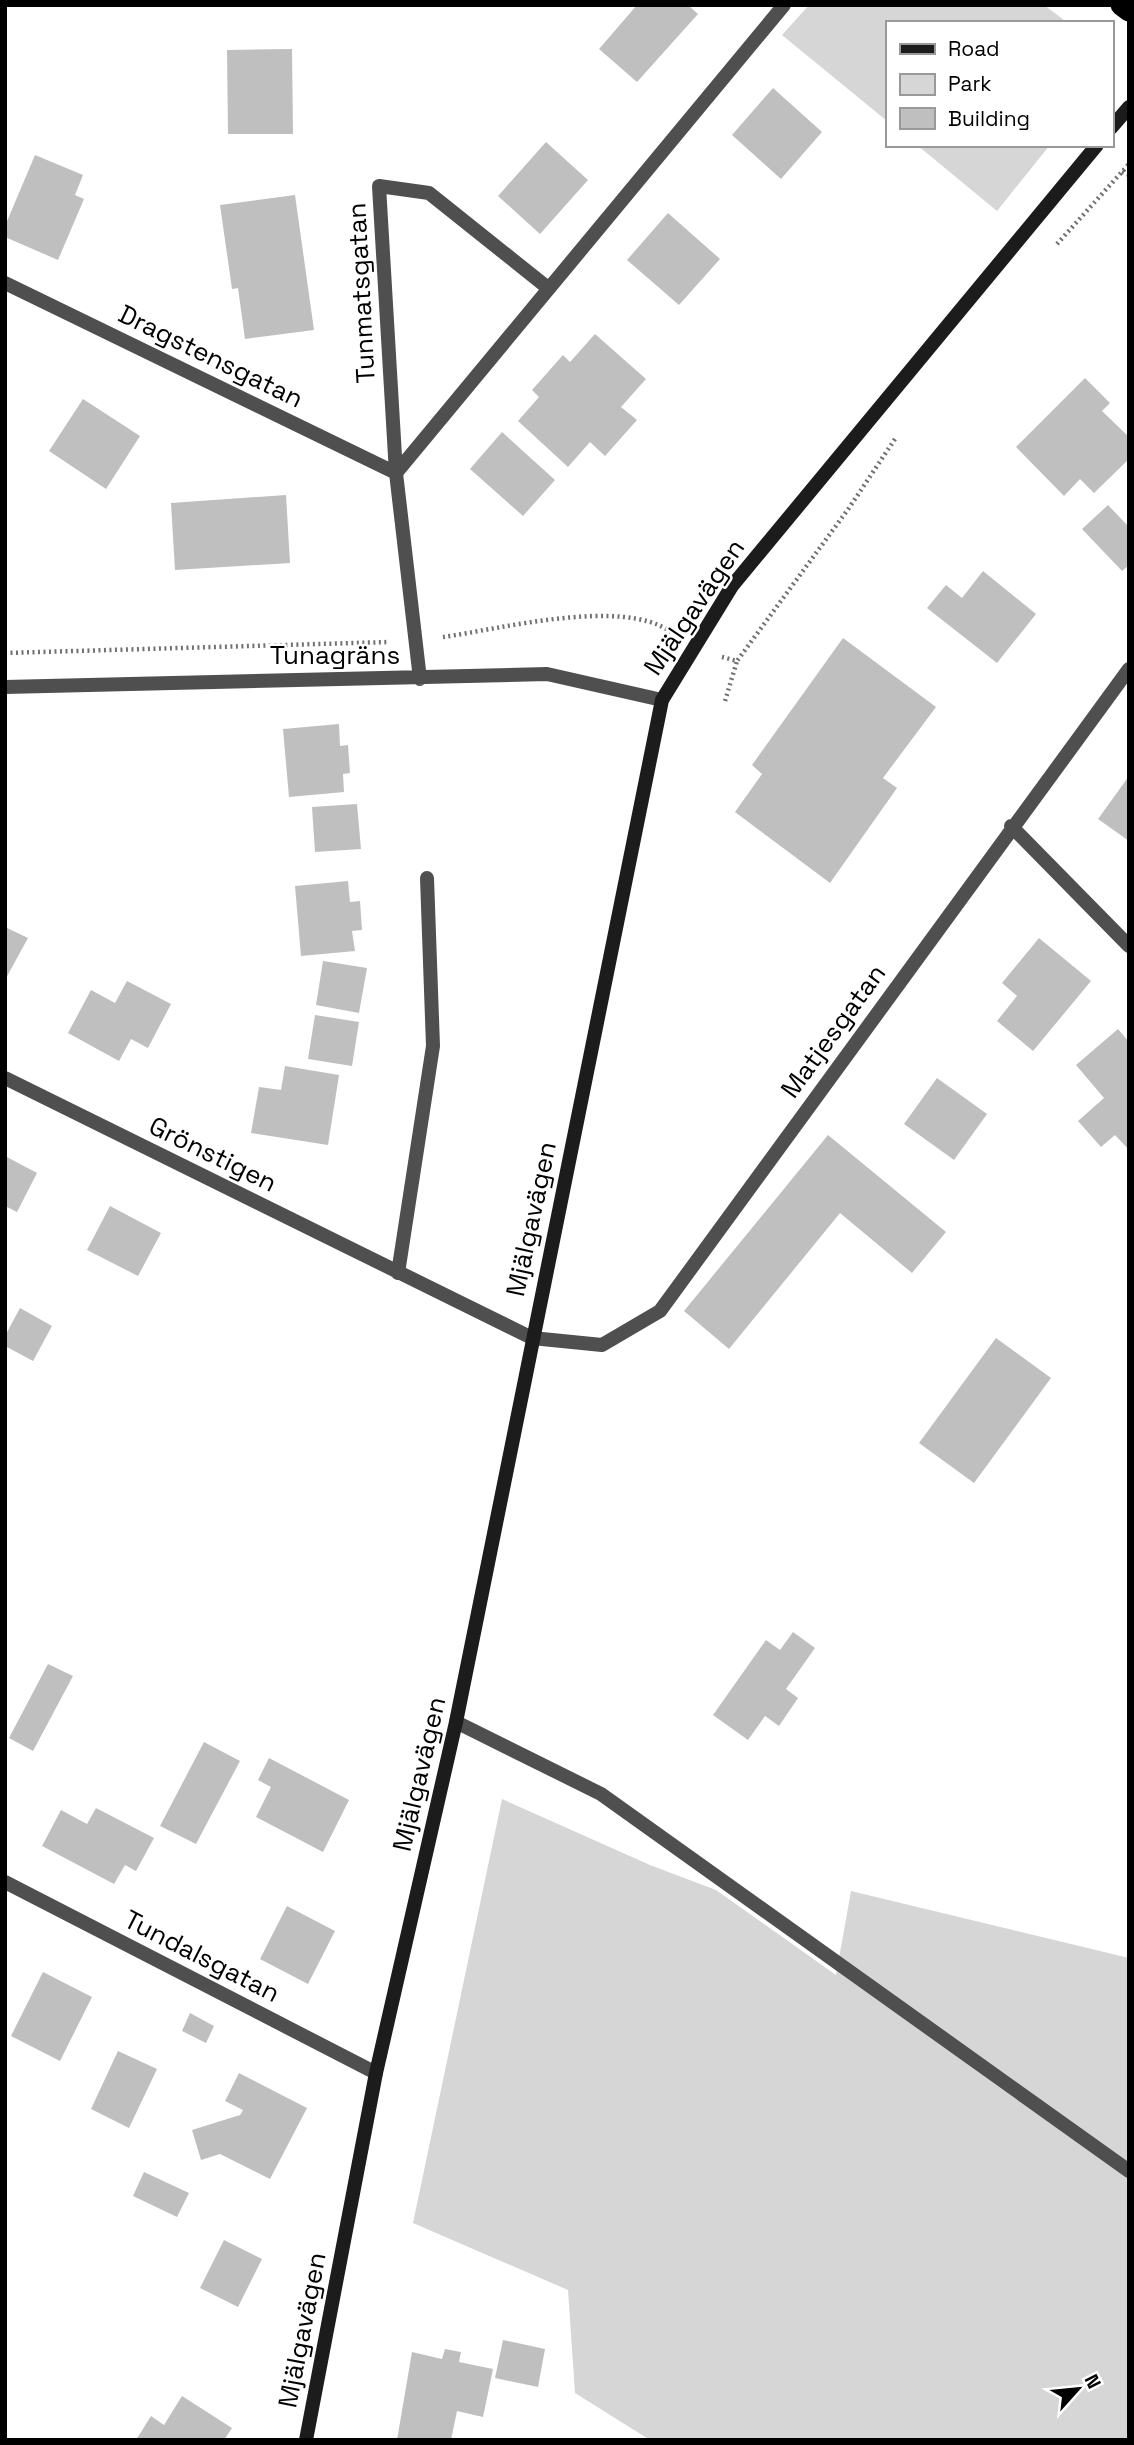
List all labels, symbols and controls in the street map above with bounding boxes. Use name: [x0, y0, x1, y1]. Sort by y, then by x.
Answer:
legend: [886, 21, 1113, 147]
text: Road: [948, 35, 1000, 62]
text: Park: [948, 70, 992, 97]
text: Building: [948, 105, 1030, 132]
street label: Tunmatsgatan: [339, 202, 383, 384]
street label: Dragstensgatan: [113, 297, 309, 415]
street label: Mjälgavägen: [636, 532, 752, 682]
street label: Tunagräns: [270, 638, 400, 672]
street label: Matjesgatan: [773, 957, 893, 1105]
street label: Grönstigen: [143, 1108, 283, 1200]
street label: Mjälgavägen: [498, 1138, 564, 1300]
street label: Mjälgavägen: [385, 1693, 453, 1855]
street label: Tundalsgatan: [118, 1902, 286, 2010]
street label: Mjälgavägen: [270, 2249, 334, 2411]
north arrow: [1043, 2354, 1113, 2424]
text: N: [1079, 2370, 1107, 2393]

